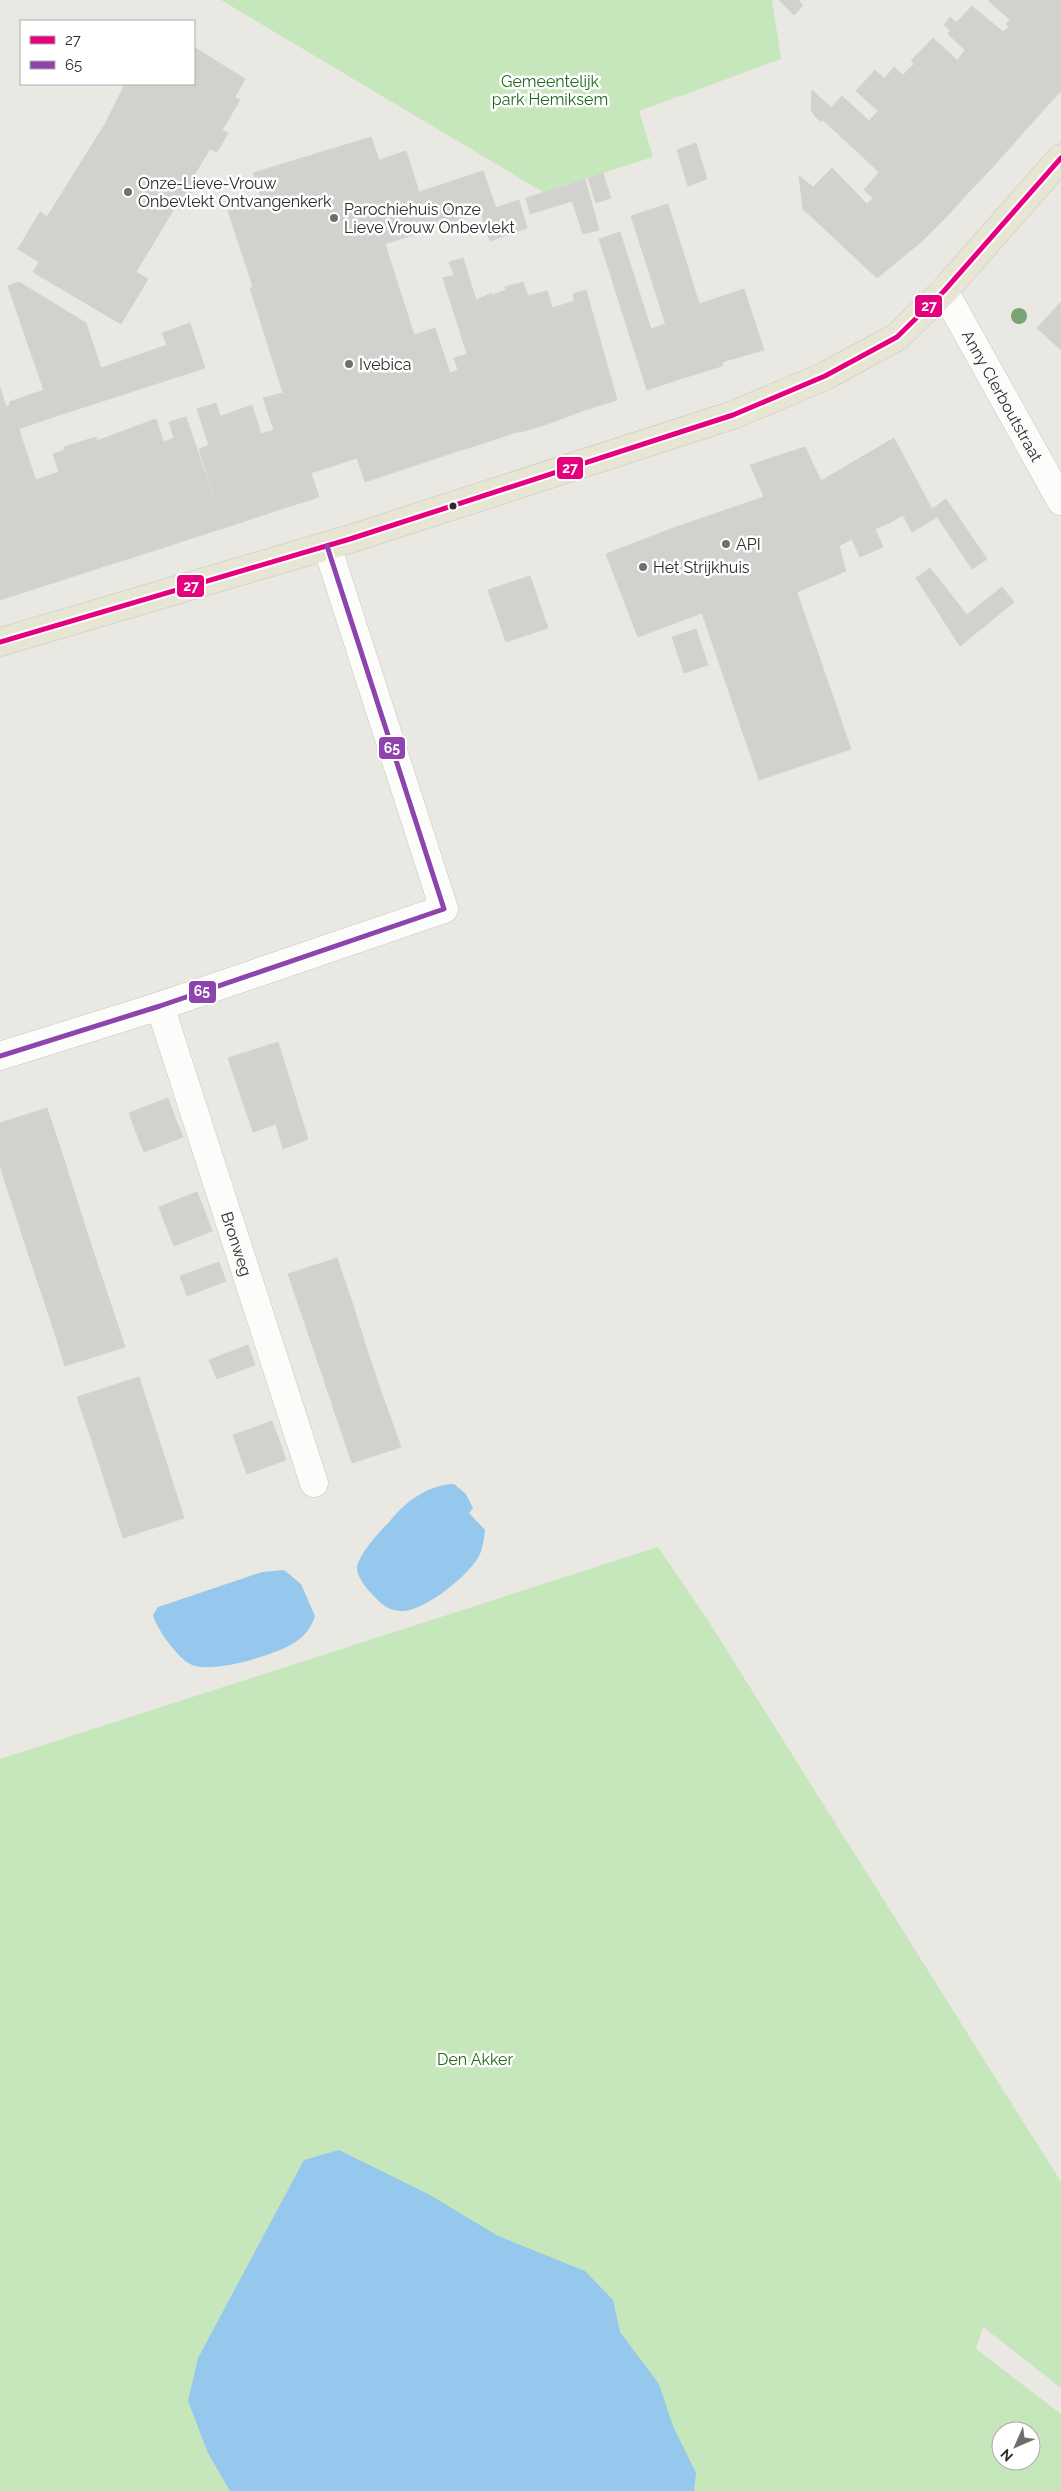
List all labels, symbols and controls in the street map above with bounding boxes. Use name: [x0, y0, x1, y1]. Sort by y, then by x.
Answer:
legend: [20, 20, 195, 85]
text: 27: [65, 31, 81, 49]
text: 65: [65, 56, 82, 74]
park label: Gemeentelijk park Hemiksem: [492, 72, 608, 109]
place label: Onze-Lieve-Vrouw Onbevlekt Ontvangenkerk: [138, 174, 332, 211]
marker: Onze-Lieve-Vrouw Onbevlekt Ontvangenkerk: [122, 186, 134, 198]
place label: Parochiehuis Onze Lieve Vrouw Onbevlekt: [344, 200, 515, 237]
marker: Parochiehuis Onze Lieve Vrouw Onbevlekt: [328, 212, 340, 224]
line badge: 27: [914, 294, 943, 318]
text: 27: [921, 298, 937, 314]
street label: Anny Clerboutstraat: [958, 327, 1047, 466]
place label: Ivebica: [359, 355, 411, 374]
marker: Ivebica: [343, 358, 355, 370]
line badge: 27: [556, 456, 584, 480]
text: 27: [562, 460, 578, 476]
unlabelled marker: [448, 501, 458, 511]
place label: API: [736, 535, 761, 554]
marker: API: [720, 538, 732, 550]
place label: Het Strijkhuis: [653, 558, 750, 577]
marker: Het Strijkhuis: [637, 561, 649, 573]
line badge: 27: [176, 574, 205, 598]
text: 27: [183, 578, 199, 594]
line badge: 65: [378, 736, 406, 760]
text: 65: [384, 740, 400, 756]
line badge: 65: [188, 980, 217, 1004]
text: 65: [194, 983, 210, 999]
street label: Bronweg: [217, 1209, 256, 1279]
park label: Den Akker: [437, 2050, 513, 2069]
north arrow: [991, 2421, 1041, 2471]
text: N: [997, 2446, 1016, 2465]

